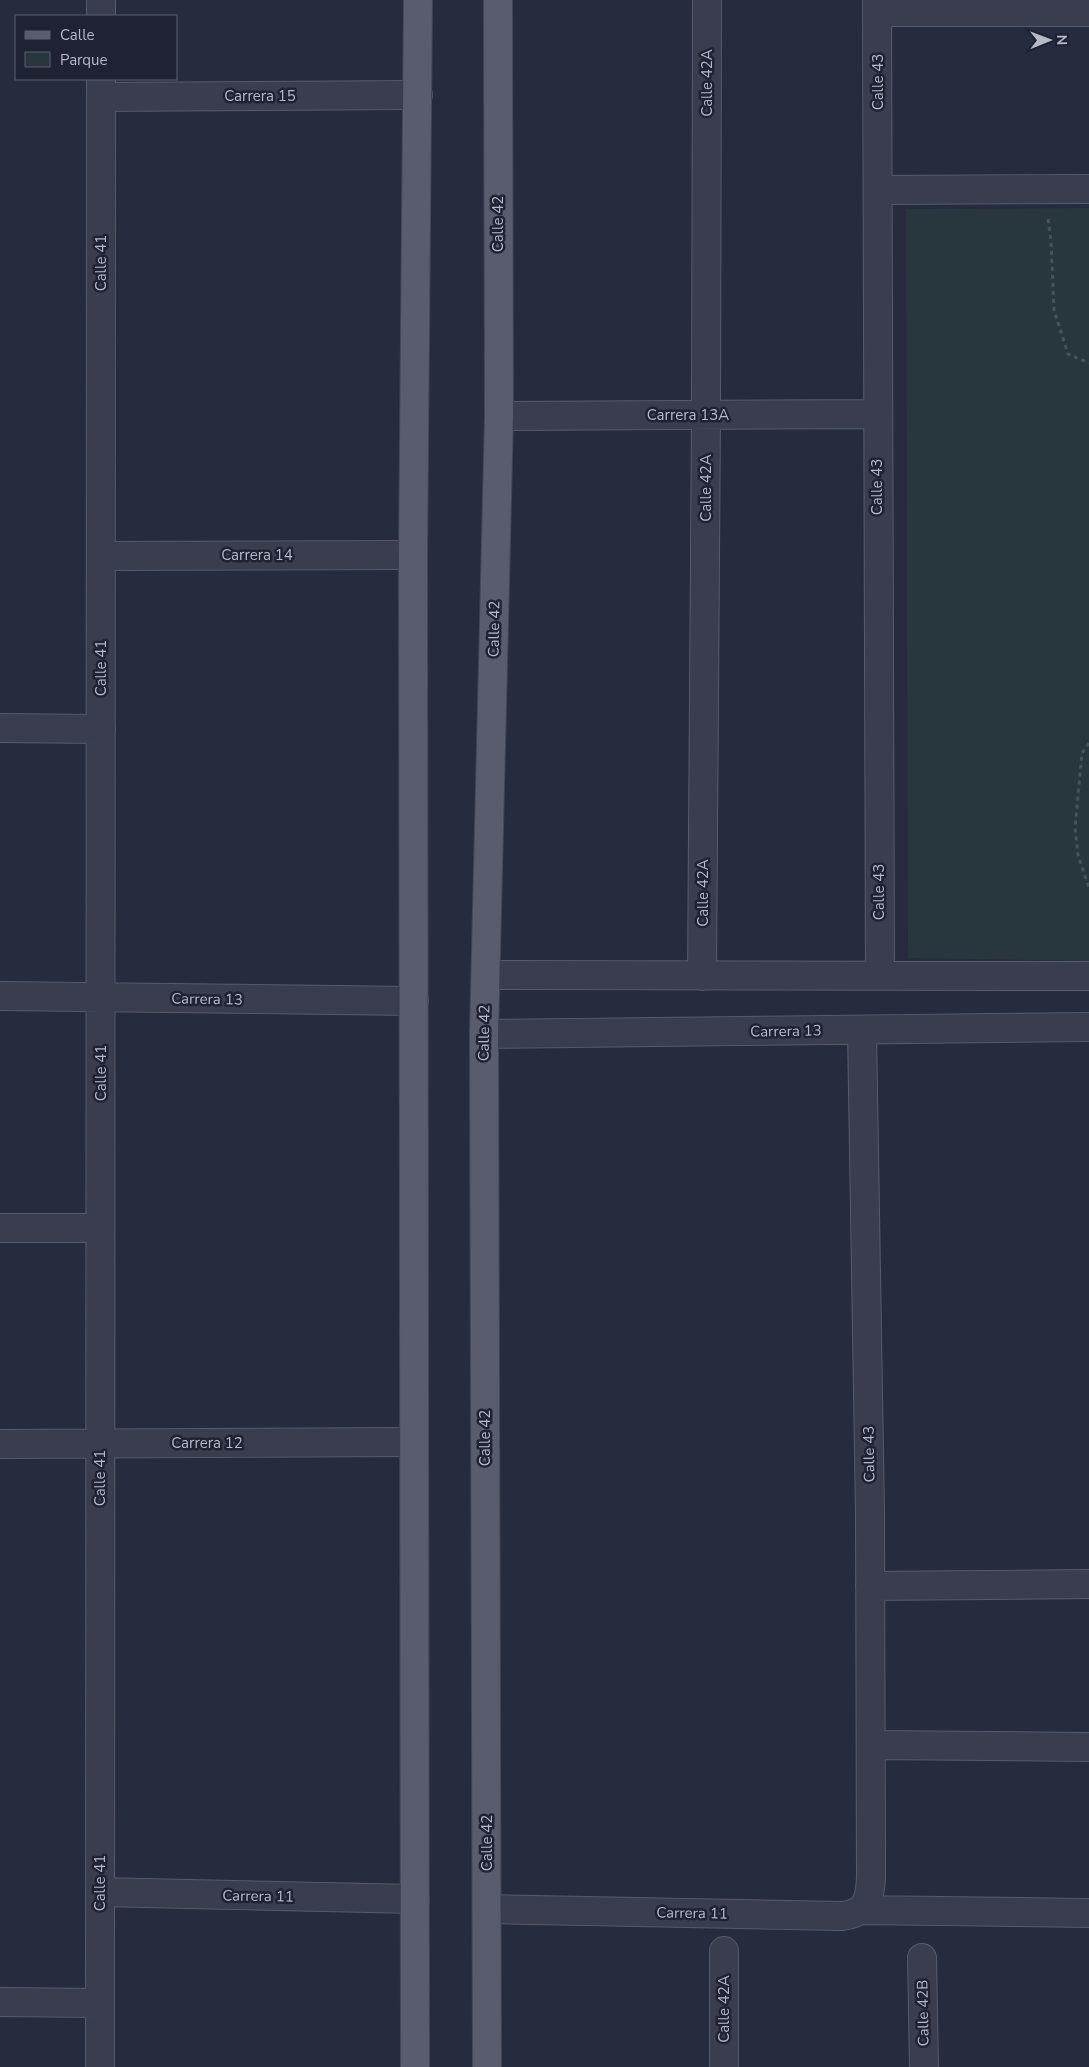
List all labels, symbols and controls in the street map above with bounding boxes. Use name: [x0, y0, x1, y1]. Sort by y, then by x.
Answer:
legend: [15, 15, 178, 80]
north arrow: [1024, 15, 1074, 65]
text: Calle: [60, 25, 95, 45]
text: N: [1052, 34, 1071, 45]
street label: Calle 42A: [697, 49, 717, 117]
text: Parque: [60, 50, 108, 70]
street label: Calle 43: [868, 54, 888, 110]
street label: Carrera 15: [224, 86, 296, 106]
street label: Calle 42: [488, 196, 508, 252]
street label: Calle 41: [91, 235, 111, 291]
street label: Carrera 13A: [647, 405, 729, 425]
street label: Calle 42A: [696, 454, 716, 522]
street label: Calle 43: [867, 459, 887, 515]
street label: Carrera 14: [221, 545, 293, 565]
street label: Calle 42: [484, 601, 504, 657]
street label: Calle 41: [91, 640, 111, 696]
street label: Calle 42A: [693, 859, 713, 927]
street label: Calle 43: [869, 864, 889, 920]
street label: Carrera 13: [171, 988, 243, 1010]
street label: Calle 42: [474, 1005, 494, 1061]
street label: Carrera 13: [750, 1020, 822, 1042]
street label: Calle 41: [91, 1045, 111, 1101]
street label: Calle 42: [475, 1410, 495, 1466]
street label: Calle 43: [859, 1426, 879, 1482]
street label: Carrera 12: [171, 1433, 243, 1453]
street label: Calle 41: [90, 1450, 110, 1506]
street label: Calle 42: [477, 1815, 497, 1871]
street label: Calle 41: [90, 1855, 110, 1911]
street label: Carrera 11: [222, 1885, 294, 1907]
street label: Carrera 11: [656, 1902, 728, 1924]
street label: Calle 42A: [714, 1975, 734, 2043]
street label: Calle 42B: [912, 1980, 934, 2046]

